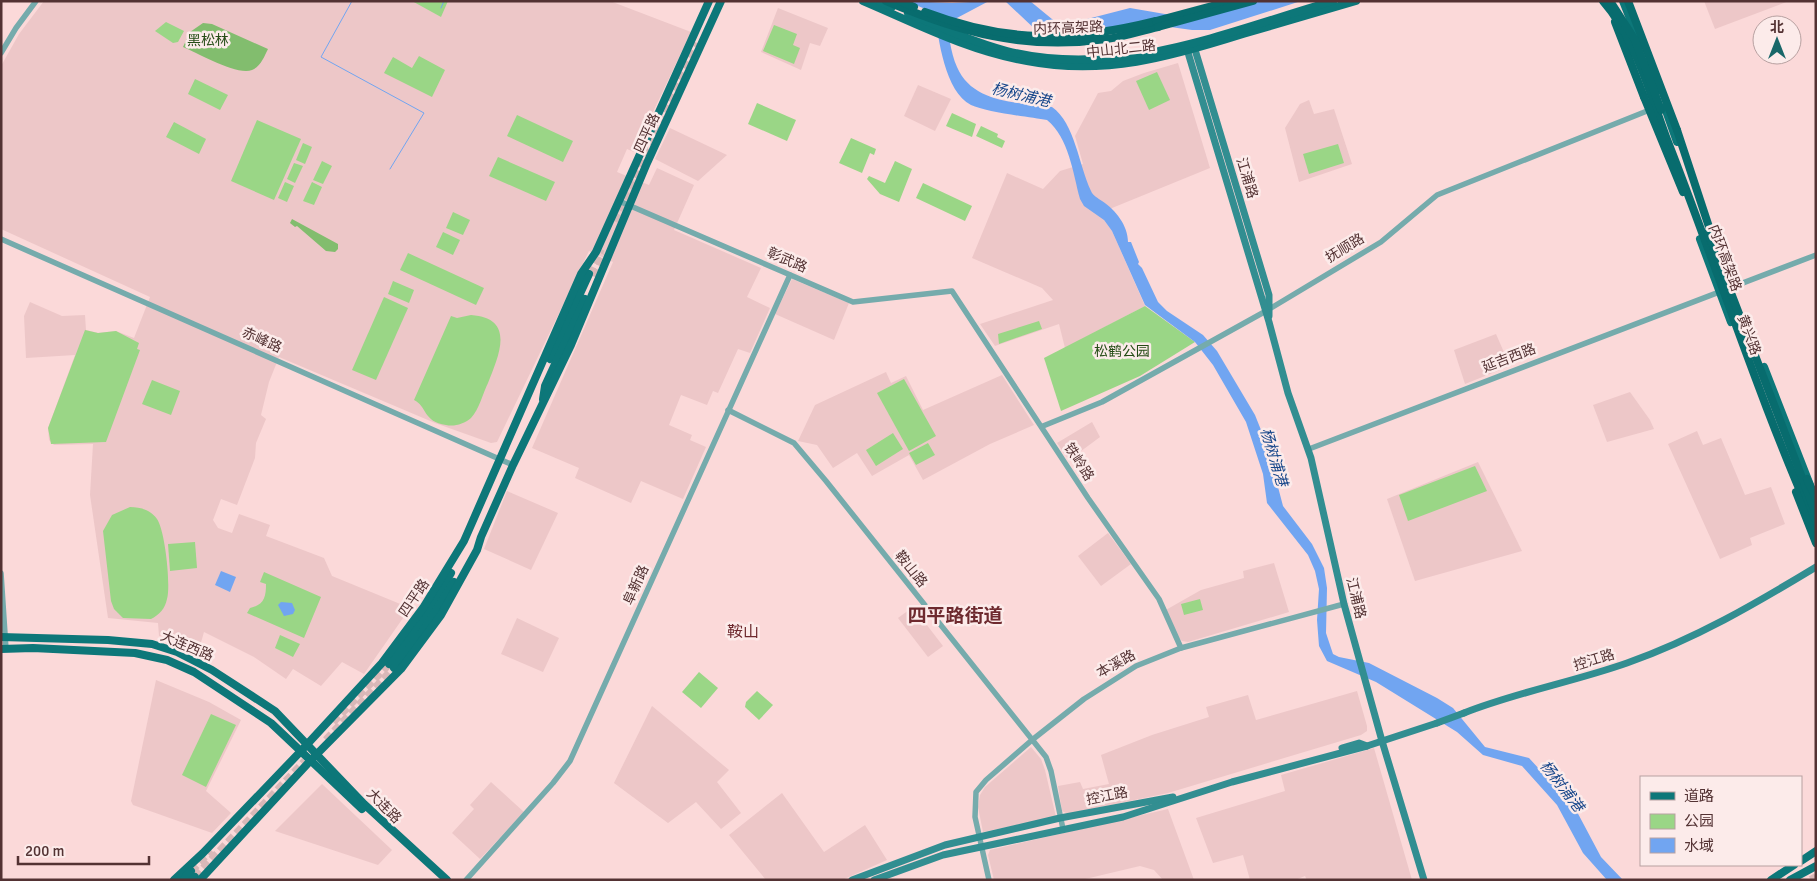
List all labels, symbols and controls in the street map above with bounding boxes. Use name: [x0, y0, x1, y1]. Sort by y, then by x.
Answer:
north arrow: [1752, 15, 1802, 65]
street label: 内环高架路: [1033, 18, 1103, 38]
text: 北: [1770, 19, 1784, 36]
park label: 黑松林: [187, 32, 229, 49]
street label: 中山北二路: [1085, 37, 1157, 61]
water label: 杨树浦港: [990, 79, 1054, 111]
street label: 四平路: [631, 110, 663, 156]
street label: 江浦路: [1233, 155, 1261, 201]
street label: 内环高架路: [1705, 222, 1745, 294]
street label: 抚顺路: [1323, 230, 1367, 266]
street label: 彰武路: [764, 244, 810, 276]
street label: 黄兴路: [1734, 312, 1764, 358]
street label: 赤峰路: [239, 324, 285, 356]
street label: 延吉西路: [1480, 340, 1538, 376]
park label: 松鹤公园: [1094, 343, 1150, 360]
water label: 杨树浦港: [1257, 426, 1292, 490]
street label: 铁岭路: [1060, 440, 1098, 484]
street label: 鞍山路: [891, 547, 931, 591]
street label: 阜新路: [620, 562, 652, 608]
street label: 四平路: [395, 576, 433, 620]
street label: 江浦路: [1343, 576, 1369, 620]
district label: 四平路街道: [907, 604, 1003, 628]
district label: 鞍山: [727, 622, 759, 642]
street label: 大连西路: [158, 627, 216, 665]
street label: 本溪路: [1094, 646, 1138, 682]
street label: 控江路: [1571, 646, 1617, 674]
water label: 杨树浦港: [1536, 757, 1589, 817]
legend: [1640, 776, 1802, 866]
street label: 控江路: [1085, 784, 1129, 808]
street label: 大连路: [363, 785, 405, 827]
text: 道路: [1684, 787, 1714, 805]
text: 公园: [1684, 812, 1714, 830]
scale bar: [18, 834, 149, 866]
text: 水域: [1684, 837, 1714, 855]
text: 200 m: [25, 842, 65, 860]

